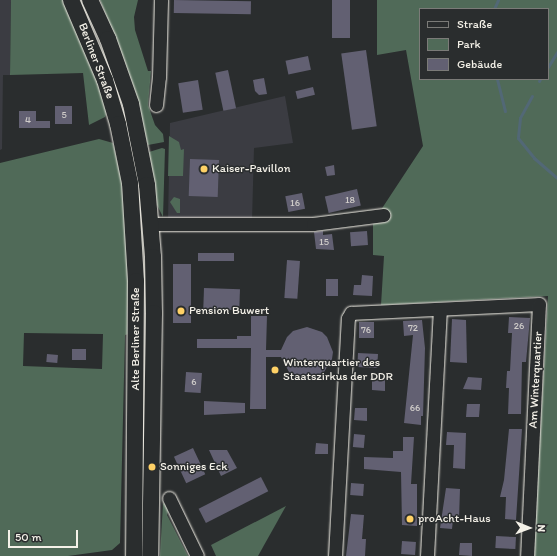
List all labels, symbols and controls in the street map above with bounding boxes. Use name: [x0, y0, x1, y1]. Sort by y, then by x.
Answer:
legend: [419, 8, 549, 80]
text: Straße: [457, 17, 492, 31]
street label: Berliner Straße: [75, 21, 117, 101]
text: Park: [457, 37, 481, 51]
text: Gebäude: [457, 57, 502, 71]
house number: 5: [61, 109, 67, 121]
house number: 4: [25, 114, 31, 126]
place label: Kaiser-Pavillon: [212, 162, 290, 176]
marker: Kaiser-Pavillon: [199, 164, 209, 174]
house number: 18: [345, 194, 355, 206]
house number: 16: [290, 197, 300, 209]
house number: 15: [319, 236, 329, 248]
street label: Alte Berliner Straße: [129, 287, 143, 391]
place label: Pension Buwert: [189, 304, 269, 318]
marker: Pension Buwert: [176, 306, 186, 316]
house number: 26: [514, 320, 524, 332]
house number: 72: [408, 322, 418, 334]
house number: 76: [361, 324, 371, 336]
street label: Am Winterquartier: [526, 331, 546, 429]
place label: Winterquartier des Staatszirkus der DDR: [283, 356, 393, 384]
marker: Winterquartier des Staatszirkus der DDR: [270, 365, 280, 375]
house number: 6: [191, 376, 197, 388]
house number: 66: [410, 402, 420, 414]
place label: Sonniges Eck: [160, 460, 227, 474]
marker: Sonniges Eck: [147, 462, 157, 472]
north arrow: [509, 508, 549, 548]
place label: proAcht-Haus: [418, 512, 491, 526]
marker: proAcht-Haus: [405, 514, 415, 524]
scale bar: [10, 522, 80, 548]
text: N: [535, 524, 548, 532]
text: 50 m: [15, 530, 41, 544]

